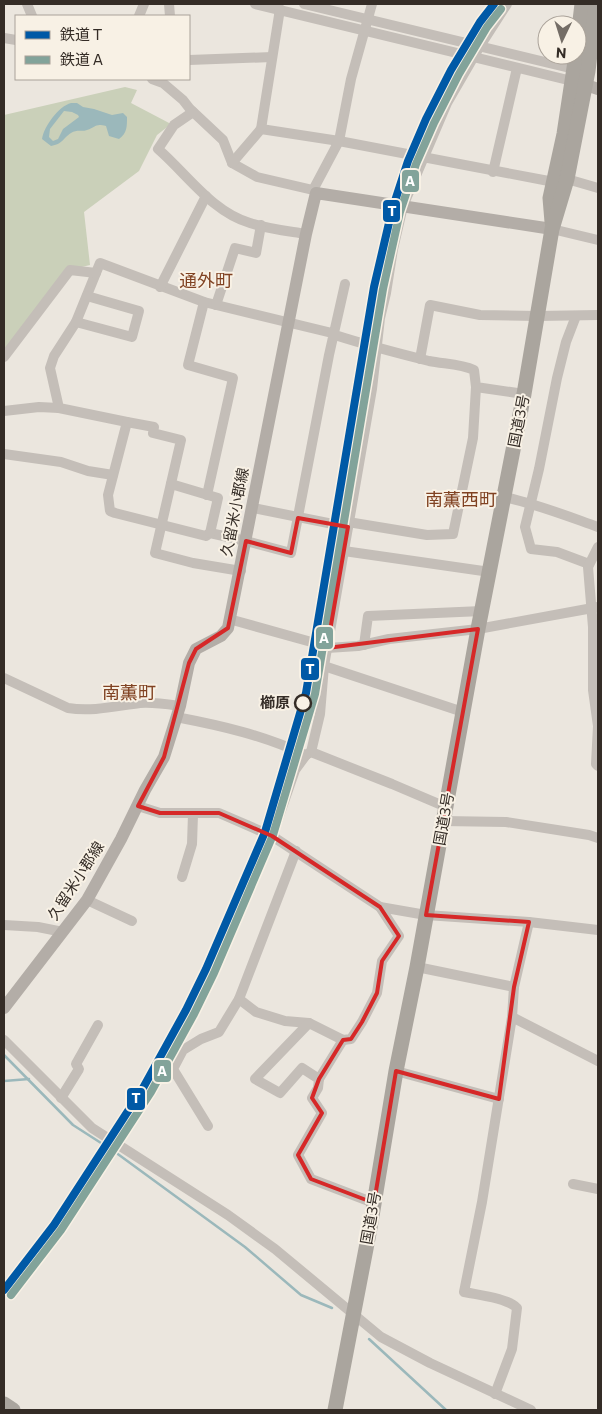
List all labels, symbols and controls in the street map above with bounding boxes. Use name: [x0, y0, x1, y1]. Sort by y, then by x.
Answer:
legend: [15, 15, 190, 80]
north arrow: [537, 15, 587, 65]
text: 鉄道 T: [60, 25, 103, 43]
text: N: [555, 45, 567, 62]
text: 鉄道 A: [60, 50, 103, 68]
line badge: A: [401, 169, 420, 193]
text: A: [405, 172, 415, 189]
line badge: T: [382, 199, 401, 223]
text: T: [387, 202, 397, 219]
district label: 通外町: [179, 269, 233, 291]
street label: 国道3号: [504, 393, 532, 449]
street label: 久留米小郡線: [217, 466, 251, 558]
district label: 南薫西町: [425, 488, 497, 510]
line badge: A: [315, 626, 334, 650]
text: A: [319, 629, 329, 646]
line badge: T: [300, 657, 320, 681]
text: T: [305, 660, 315, 677]
district label: 南薫町: [102, 681, 156, 703]
place label: 櫛原: [260, 693, 290, 711]
marker: 櫛原: [294, 694, 312, 712]
street label: 国道3号: [430, 791, 457, 847]
street label: 久留米小郡線: [43, 838, 107, 923]
line badge: A: [153, 1059, 172, 1083]
text: A: [157, 1062, 167, 1079]
line badge: T: [126, 1087, 146, 1111]
text: T: [131, 1089, 141, 1106]
street label: 国道3号: [357, 1190, 384, 1246]

